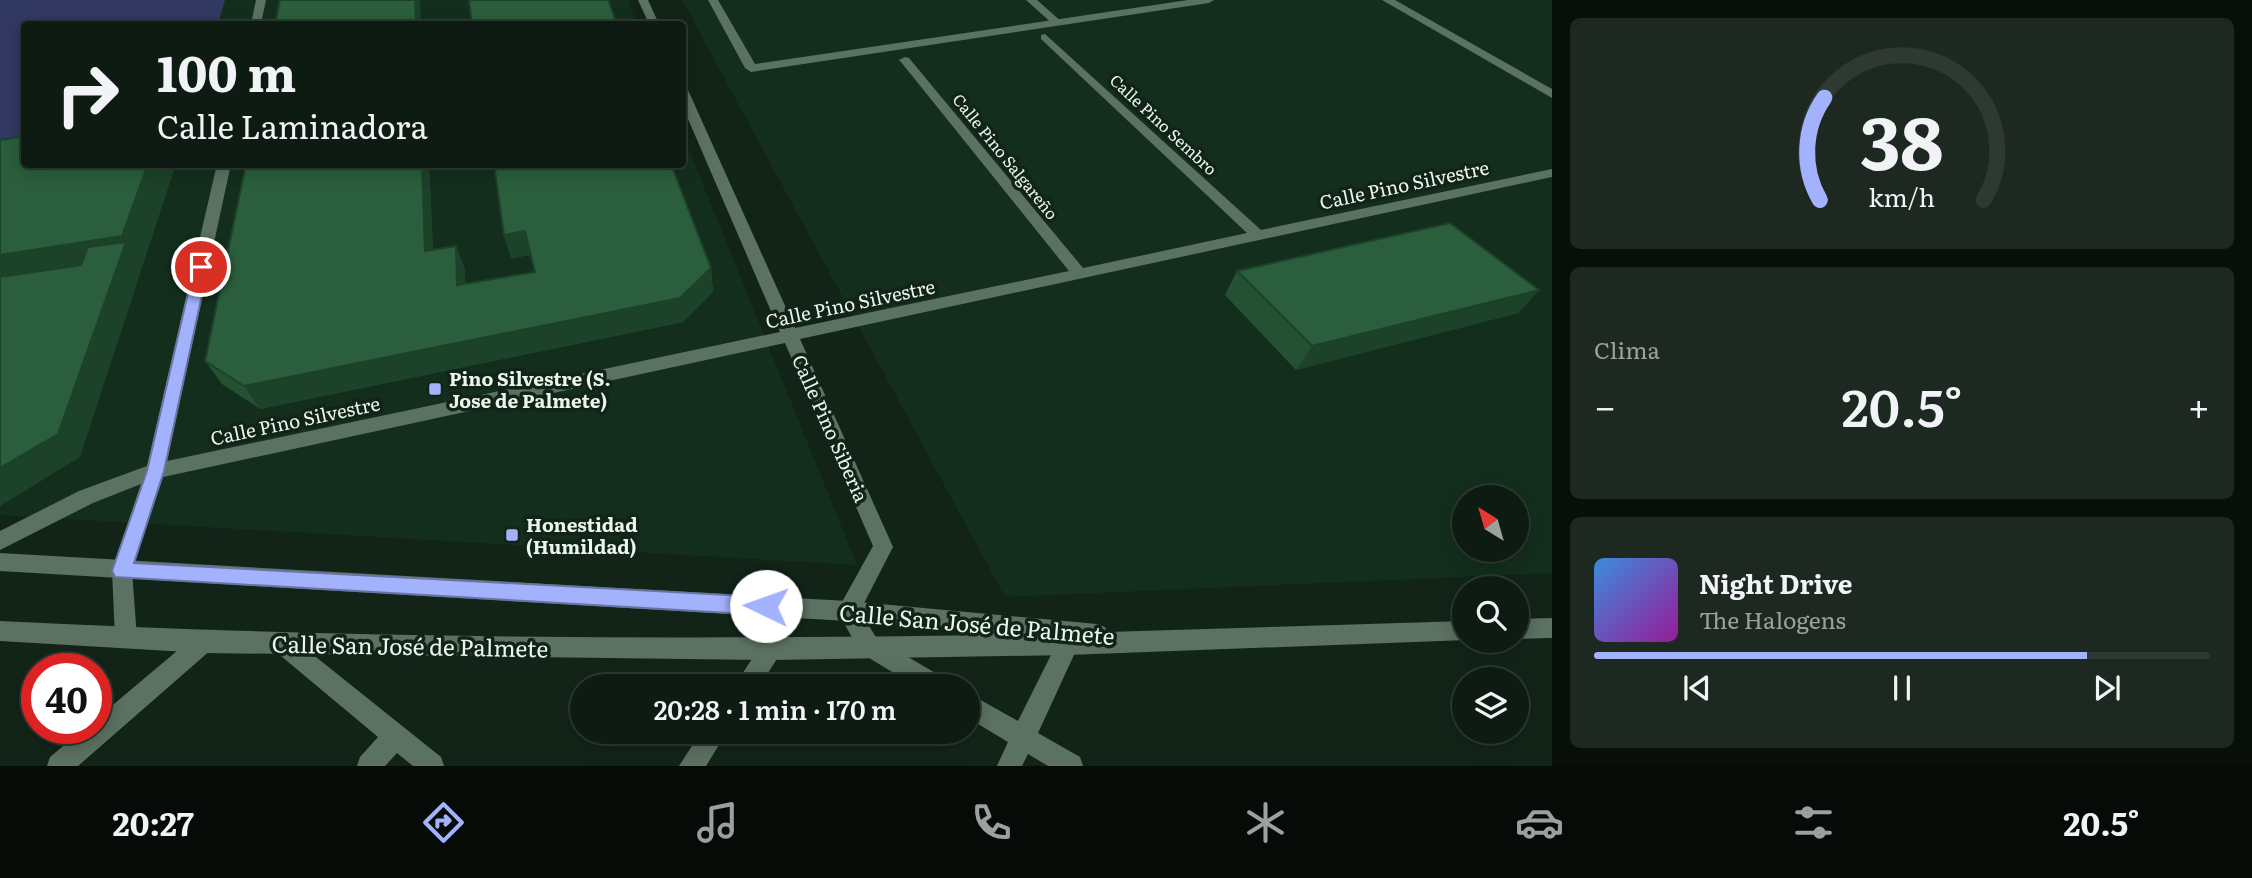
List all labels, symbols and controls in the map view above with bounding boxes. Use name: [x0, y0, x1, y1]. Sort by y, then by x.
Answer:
text: 100 m: [157, 34, 296, 107]
icon: right: [42, 49, 133, 140]
street label: Calle Pino Sembro: [1105, 68, 1223, 180]
text: 38: [1860, 84, 1944, 192]
street label: Calle Pino Salgareño: [948, 88, 1064, 224]
text: Calle Laminadora: [157, 101, 428, 149]
street label: Calle Pino Silvestre: [1317, 152, 1492, 216]
text: km/h: [1869, 177, 1935, 214]
pin: [171, 237, 231, 297]
icon: arrive: [182, 248, 220, 286]
street label: Calle Pino Silvestre: [763, 271, 938, 335]
text: Clima: [1594, 332, 1660, 366]
street label: Calle Pino Siberia: [786, 350, 876, 507]
place label: Pino Silvestre (S. Jose de Palmete): [449, 364, 611, 414]
text: 20.5°: [1841, 366, 1963, 443]
text: −: [1594, 376, 1616, 433]
text: +: [2188, 376, 2210, 433]
marker: Pino Silvestre (S. Jose de Palmete): [427, 381, 443, 397]
street label: Calle Pino Silvestre: [208, 388, 383, 452]
north arrow: [1452, 485, 1530, 562]
map controls: [1452, 485, 1529, 744]
place label: Honestidad (Humildad): [526, 510, 638, 560]
marker: Honestidad (Humildad): [504, 527, 520, 543]
text: Night Drive: [1699, 563, 1853, 602]
position arrow: [729, 569, 803, 643]
button: search: [1452, 576, 1529, 653]
street label: Calle San José de Palmete: [838, 594, 1116, 652]
text: The Halogens: [1699, 602, 1846, 636]
street label: Calle San José de Palmete: [271, 626, 549, 664]
speed limit sign: 40: [21, 653, 112, 744]
button: layers: [1452, 667, 1529, 744]
icon: previous: [1678, 669, 1716, 707]
icon: pause: [1883, 669, 1921, 707]
icon: next: [2088, 669, 2126, 707]
text: 20:28 · 1 min · 170 m: [654, 689, 896, 728]
text: 20:27: [113, 798, 194, 846]
icon: directions: [419, 798, 468, 847]
icon: music: [693, 798, 742, 847]
icon: phone: [967, 798, 1016, 847]
icon: climate: [1241, 798, 1290, 847]
icon: car: [1515, 798, 1564, 847]
icon: filters: [1789, 798, 1838, 847]
text: 20.5°: [2063, 798, 2139, 846]

